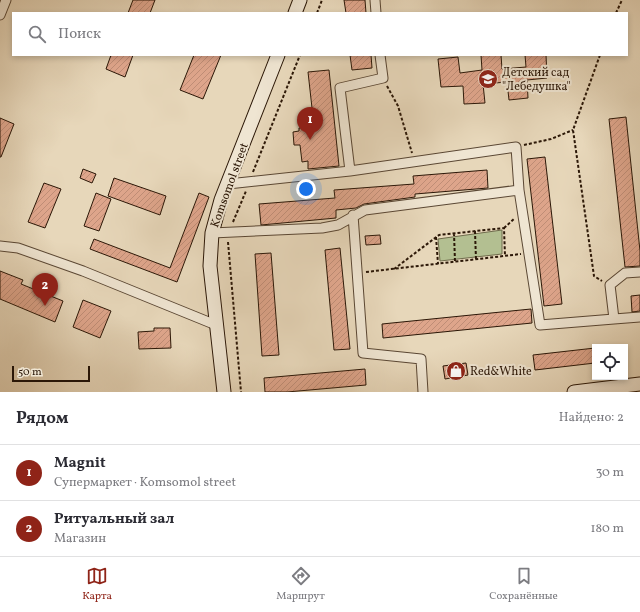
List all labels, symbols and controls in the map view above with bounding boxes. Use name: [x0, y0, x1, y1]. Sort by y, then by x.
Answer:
search box: [12, 12, 628, 56]
icon: search: [26, 23, 48, 45]
text: Поиск: [58, 24, 101, 45]
place label: Детский сад "Лебедушка": [502, 65, 571, 95]
school or university icon: Детский сад "Лебедушка": [477, 68, 499, 90]
pin: 1: [297, 107, 323, 140]
street label: Komsomol street: [207, 141, 253, 230]
your location: [296, 179, 316, 199]
pin: 2: [32, 273, 58, 306]
map controls: [592, 344, 628, 380]
button: locate: [592, 344, 628, 380]
shop icon: Red&White: [445, 360, 467, 382]
scale bar: [12, 364, 90, 383]
place label: Red&White: [470, 364, 532, 380]
text: 50 m: [18, 365, 42, 380]
text: Рядом: [16, 407, 69, 430]
text: Найдено: 2: [559, 409, 624, 427]
text: Magnit: [54, 453, 106, 474]
text: 1: [26, 464, 32, 482]
text: 30 m: [596, 464, 624, 482]
text: Супермаркет · Komsomol street: [54, 474, 236, 492]
text: Ритуальный зал: [54, 509, 174, 530]
text: 2: [26, 520, 32, 538]
text: 180 m: [590, 520, 624, 538]
text: Магазин: [54, 530, 106, 548]
tab: Карта: [82, 565, 112, 604]
tab: Маршрут: [276, 565, 325, 604]
tab: Сохранённые: [489, 565, 558, 604]

